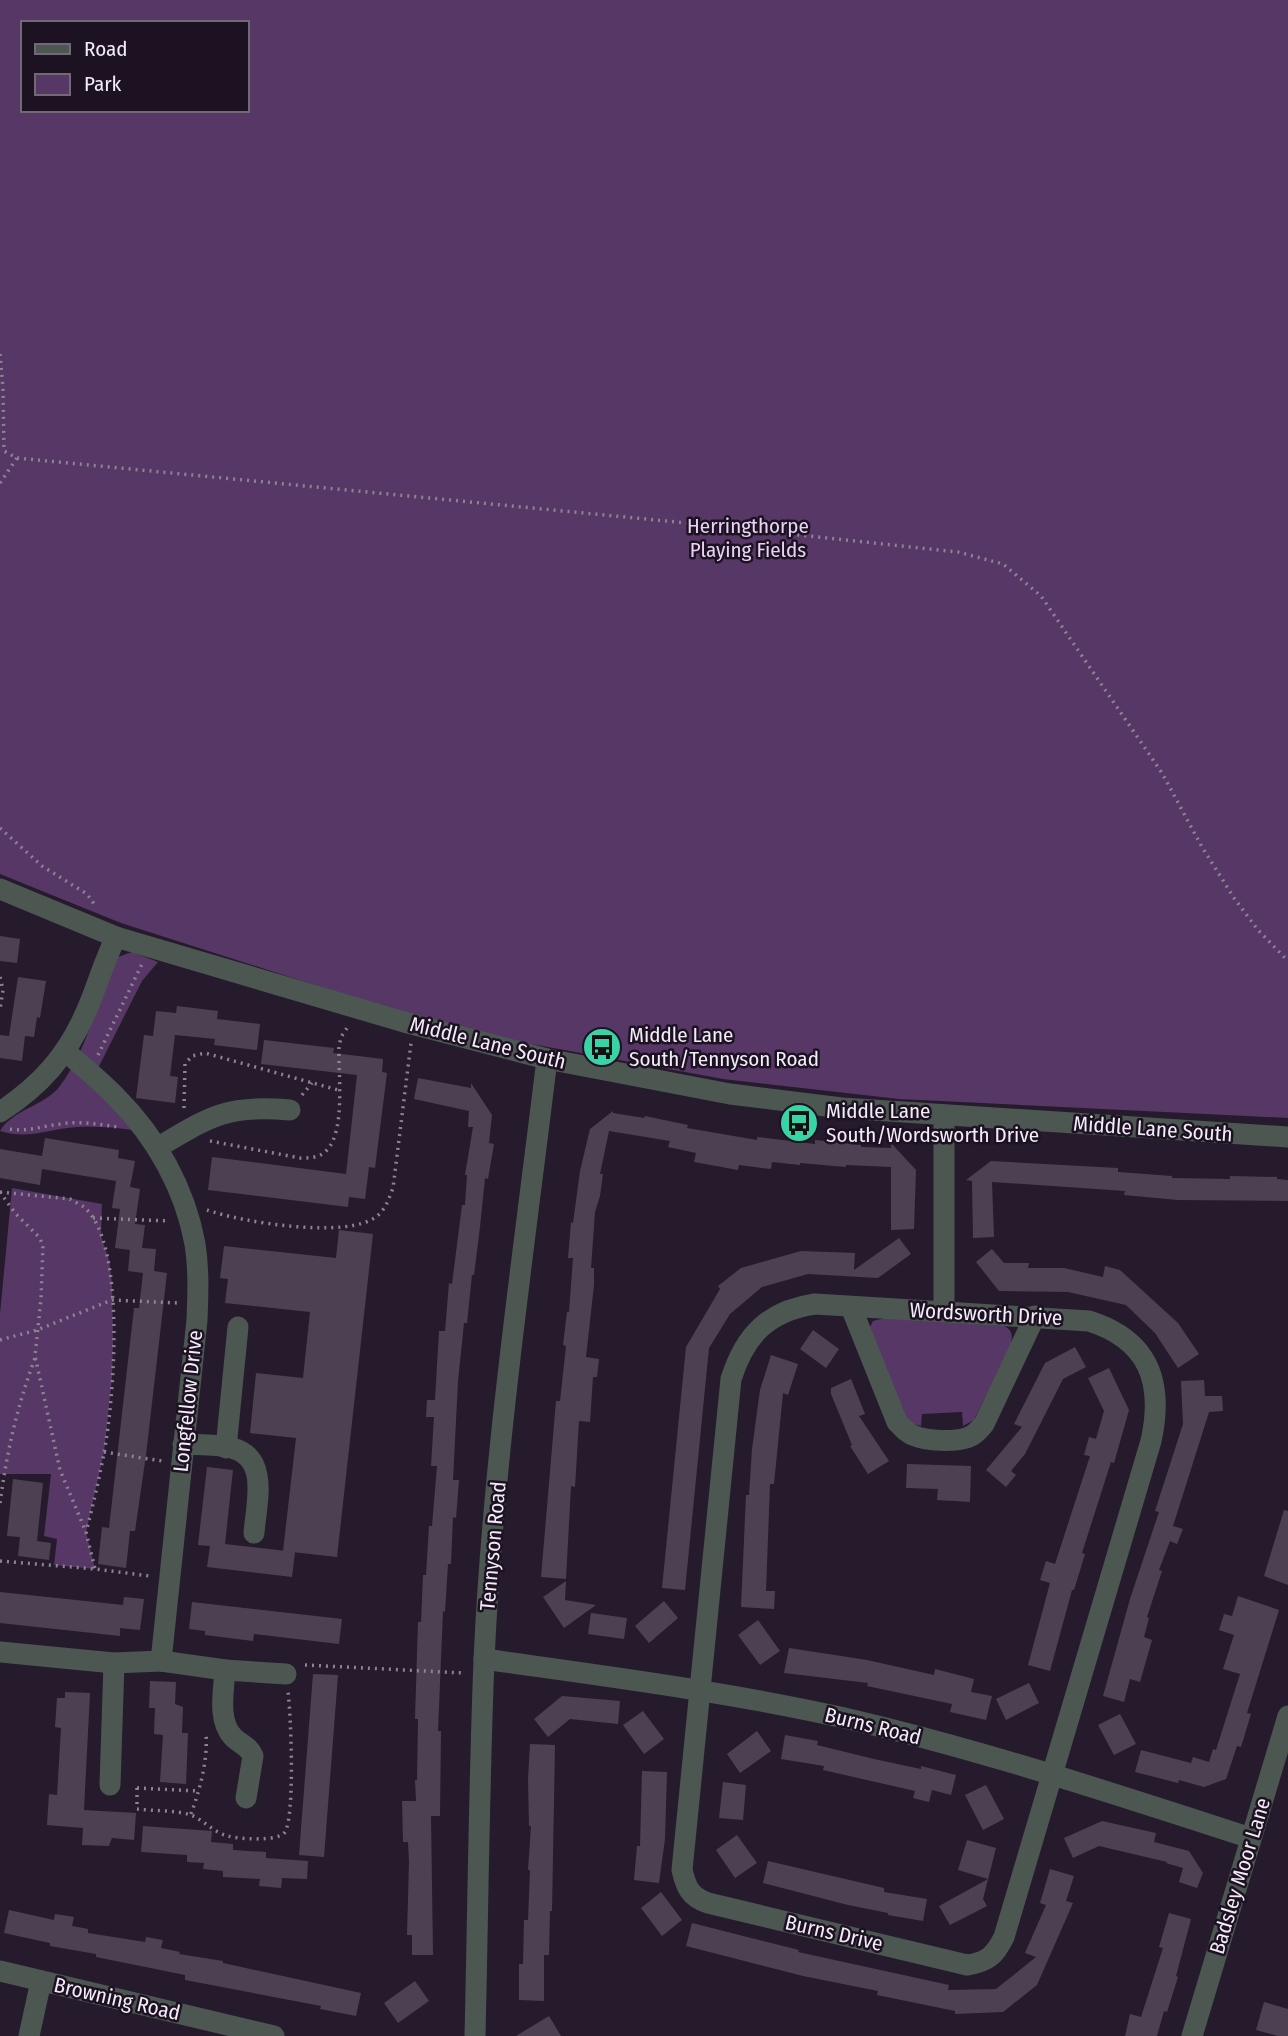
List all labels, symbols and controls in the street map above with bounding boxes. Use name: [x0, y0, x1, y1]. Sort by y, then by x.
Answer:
legend: [21, 21, 248, 112]
text: Road: [84, 36, 128, 62]
text: Park: [84, 71, 122, 97]
park label: Herringthorpe Playing Fields: [687, 513, 809, 563]
street label: Middle Lane South: [407, 1011, 569, 1075]
place label: Middle Lane South/Tennyson Road: [629, 1022, 819, 1072]
bus stop icon: Middle Lane South/Tennyson Road: [581, 1026, 623, 1068]
place label: Middle Lane South/Wordsworth Drive: [826, 1098, 1039, 1148]
bus stop icon: Middle Lane South/Wordsworth Drive: [778, 1102, 820, 1144]
street label: Middle Lane South: [1072, 1110, 1234, 1148]
street label: Wordsworth Drive: [909, 1297, 1063, 1331]
street label: Longfellow Drive: [168, 1329, 208, 1473]
street label: Tennyson Road: [474, 1480, 512, 1612]
street label: Burns Road: [822, 1701, 924, 1751]
street label: Badsley Moor Lane: [1204, 1795, 1276, 1957]
street label: Burns Drive: [783, 1909, 885, 1957]
street label: Browning Road: [51, 1972, 183, 2026]

